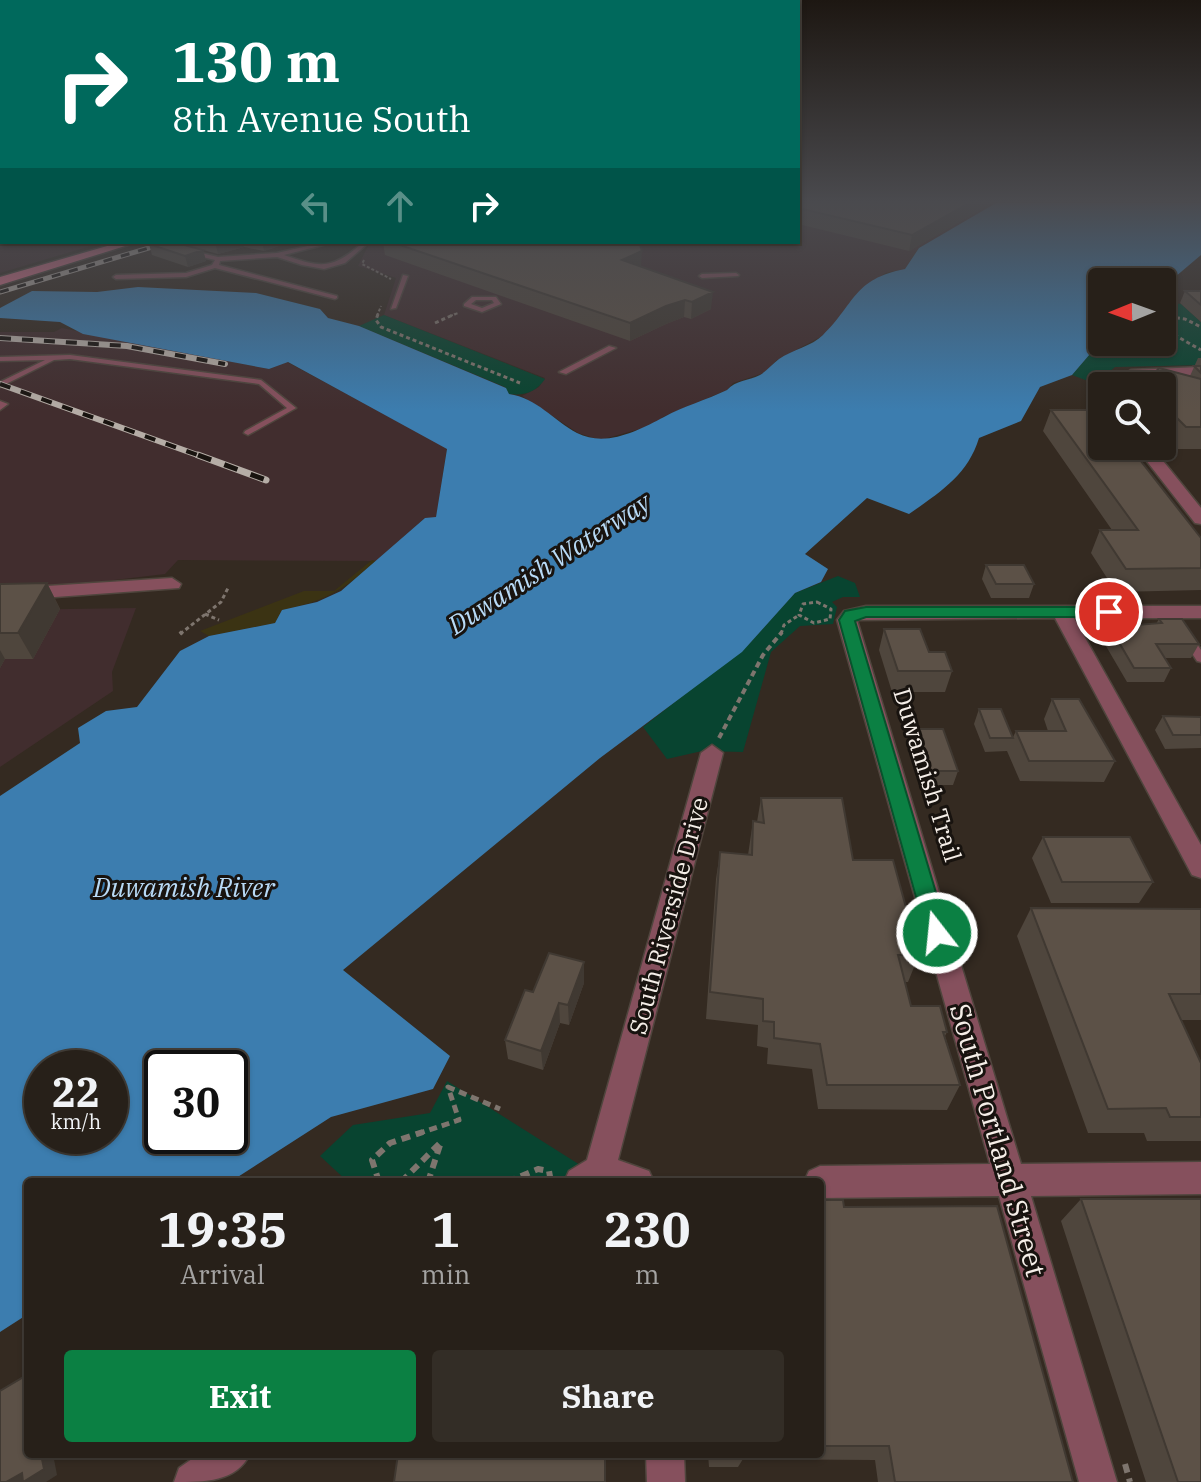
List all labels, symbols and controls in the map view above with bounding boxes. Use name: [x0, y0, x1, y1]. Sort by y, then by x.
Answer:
text: 130 m: [172, 25, 340, 97]
icon: right: [40, 32, 144, 136]
text: 8th Avenue South: [172, 95, 471, 142]
icon: left: [294, 184, 338, 228]
icon: ahead: [378, 184, 422, 228]
icon: right: [462, 184, 506, 228]
north arrow: [1088, 268, 1176, 356]
map controls: [1088, 268, 1176, 460]
button: search: [1088, 372, 1176, 460]
water label: Duwamish Waterway: [440, 484, 658, 642]
pin: [1075, 578, 1143, 646]
icon: arrive: [1087, 590, 1131, 634]
street label: Duwamish Trail: [886, 684, 970, 865]
street label: South Riverside Drive: [621, 794, 715, 1038]
water label: Duwamish River: [92, 870, 275, 904]
position arrow: [895, 891, 979, 975]
street label: South Portland Street: [942, 999, 1055, 1281]
speed limit sign: 30: [144, 1050, 248, 1154]
text: 22: [52, 1066, 100, 1118]
text: km/h: [51, 1108, 101, 1135]
text: 19:35: [158, 1198, 287, 1260]
text: 1: [431, 1198, 460, 1260]
text: 230: [604, 1198, 690, 1260]
text: Arrival: [180, 1257, 265, 1291]
text: min: [421, 1257, 470, 1291]
text: m: [635, 1257, 660, 1291]
button: Exit: [64, 1350, 416, 1442]
button: Share: [432, 1350, 784, 1442]

